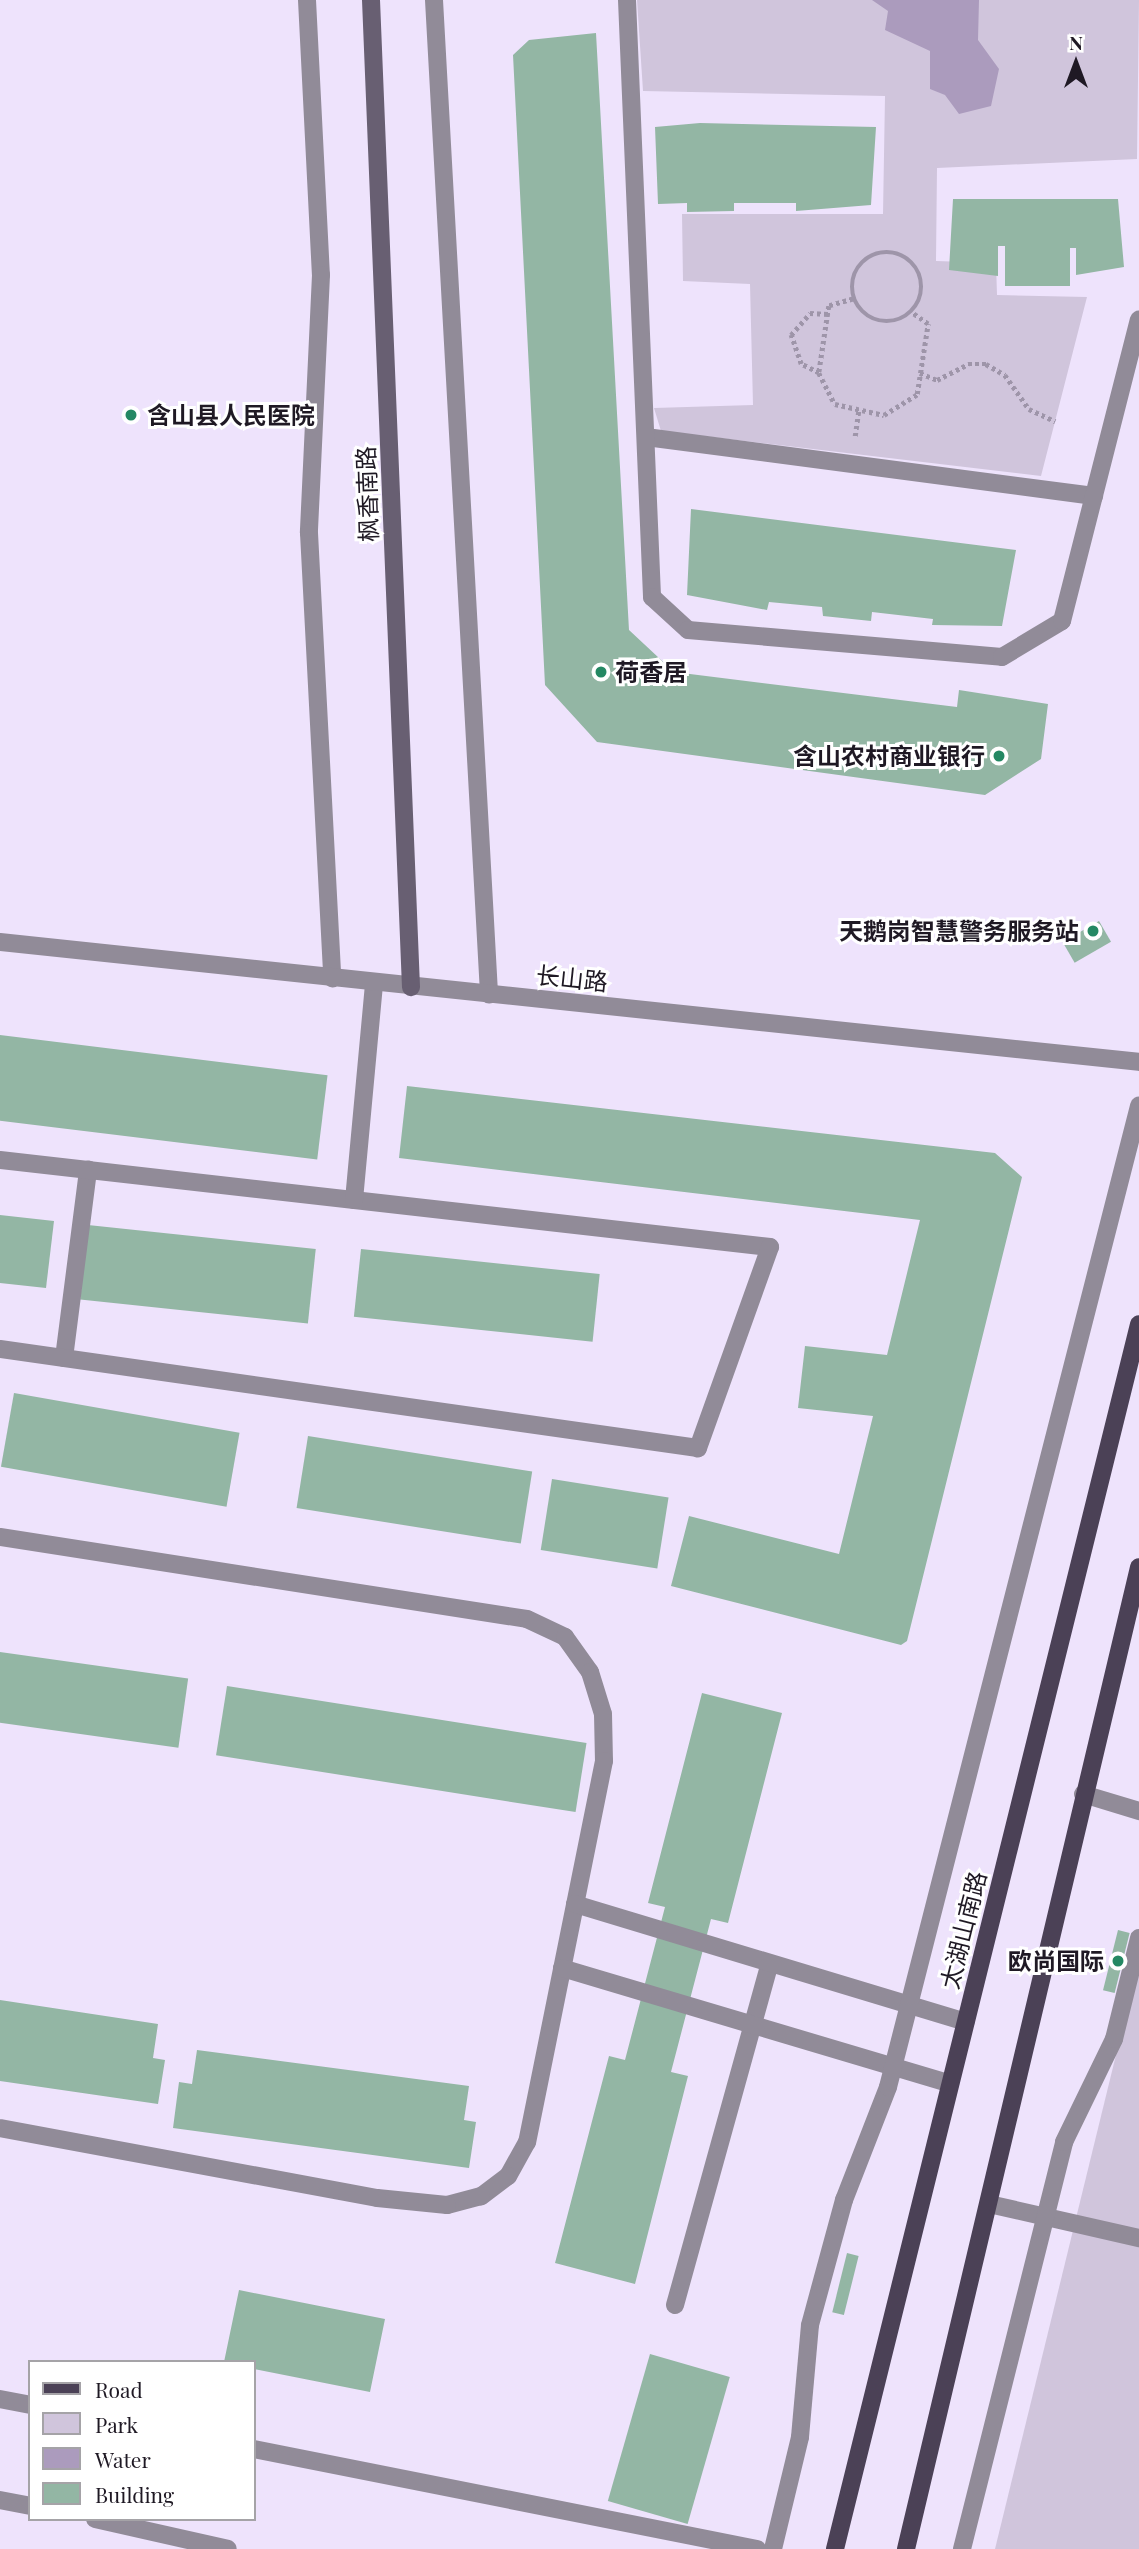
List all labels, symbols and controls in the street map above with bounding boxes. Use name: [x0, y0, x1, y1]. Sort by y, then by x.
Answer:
north arrow: [1041, 28, 1111, 98]
text: N: [1069, 29, 1083, 55]
place label: 含山县人民医院: [147, 401, 315, 429]
marker: 含山县人民医院: [121, 405, 141, 425]
street label: 枫香南路: [351, 446, 383, 542]
place label: 荷香居: [615, 658, 687, 686]
marker: 荷香居: [593, 664, 609, 680]
place label: 含山农村商业银行: [793, 742, 985, 770]
marker: 含山农村商业银行: [991, 748, 1007, 764]
place label: 天鹅岗智慧警务服务站: [839, 917, 1079, 945]
marker: 天鹅岗智慧警务服务站: [1085, 923, 1101, 939]
street label: 长山路: [535, 960, 609, 996]
street label: 太湖山南路: [935, 1868, 991, 1992]
place label: 欧尚国际: [1008, 1947, 1104, 1975]
marker: 欧尚国际: [1110, 1953, 1126, 1969]
legend: [28, 2360, 256, 2521]
text: Road: [95, 2375, 143, 2403]
text: Park: [95, 2410, 138, 2438]
text: Water: [95, 2445, 151, 2473]
text: Building: [95, 2480, 174, 2508]

